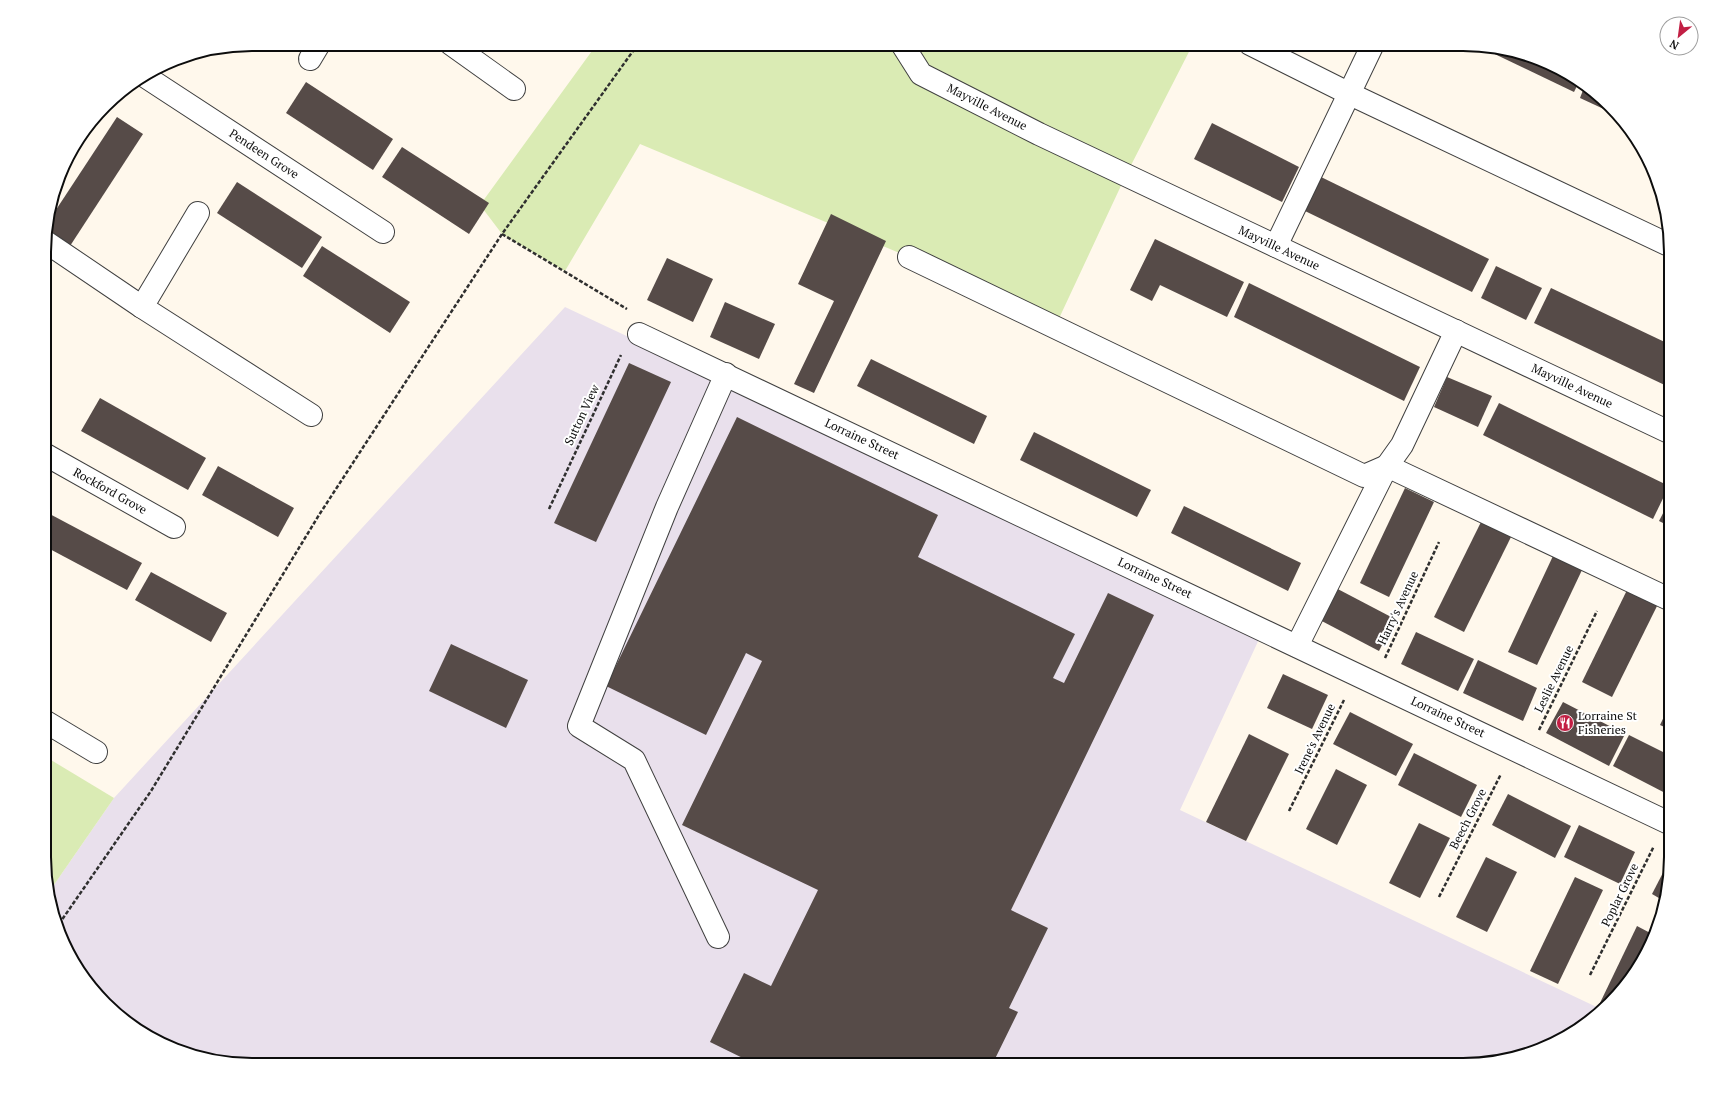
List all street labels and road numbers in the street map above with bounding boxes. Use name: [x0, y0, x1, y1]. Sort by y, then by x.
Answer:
street label: Mayville Avenue: [945, 80, 1030, 133]
street label: Pendeen Grove: [227, 126, 302, 182]
street label: Mayville Avenue: [1236, 222, 1322, 273]
street label: Mayville Avenue: [1529, 360, 1615, 411]
street label: Sutton View: [561, 382, 602, 447]
street label: Lorraine Street: [823, 415, 902, 463]
street label: Rockford Grove: [71, 464, 150, 517]
street label: Lorraine Street: [1116, 554, 1195, 602]
street label: Harry's Avenue: [1374, 568, 1421, 647]
street label: Leslie Avenue: [1531, 643, 1576, 715]
street label: Lorraine Street: [1409, 693, 1488, 741]
street label: Irene's Avenue: [1291, 701, 1338, 777]
street label: Beech Grove: [1446, 786, 1489, 852]
street label: Poplar Grove: [1598, 861, 1641, 929]

